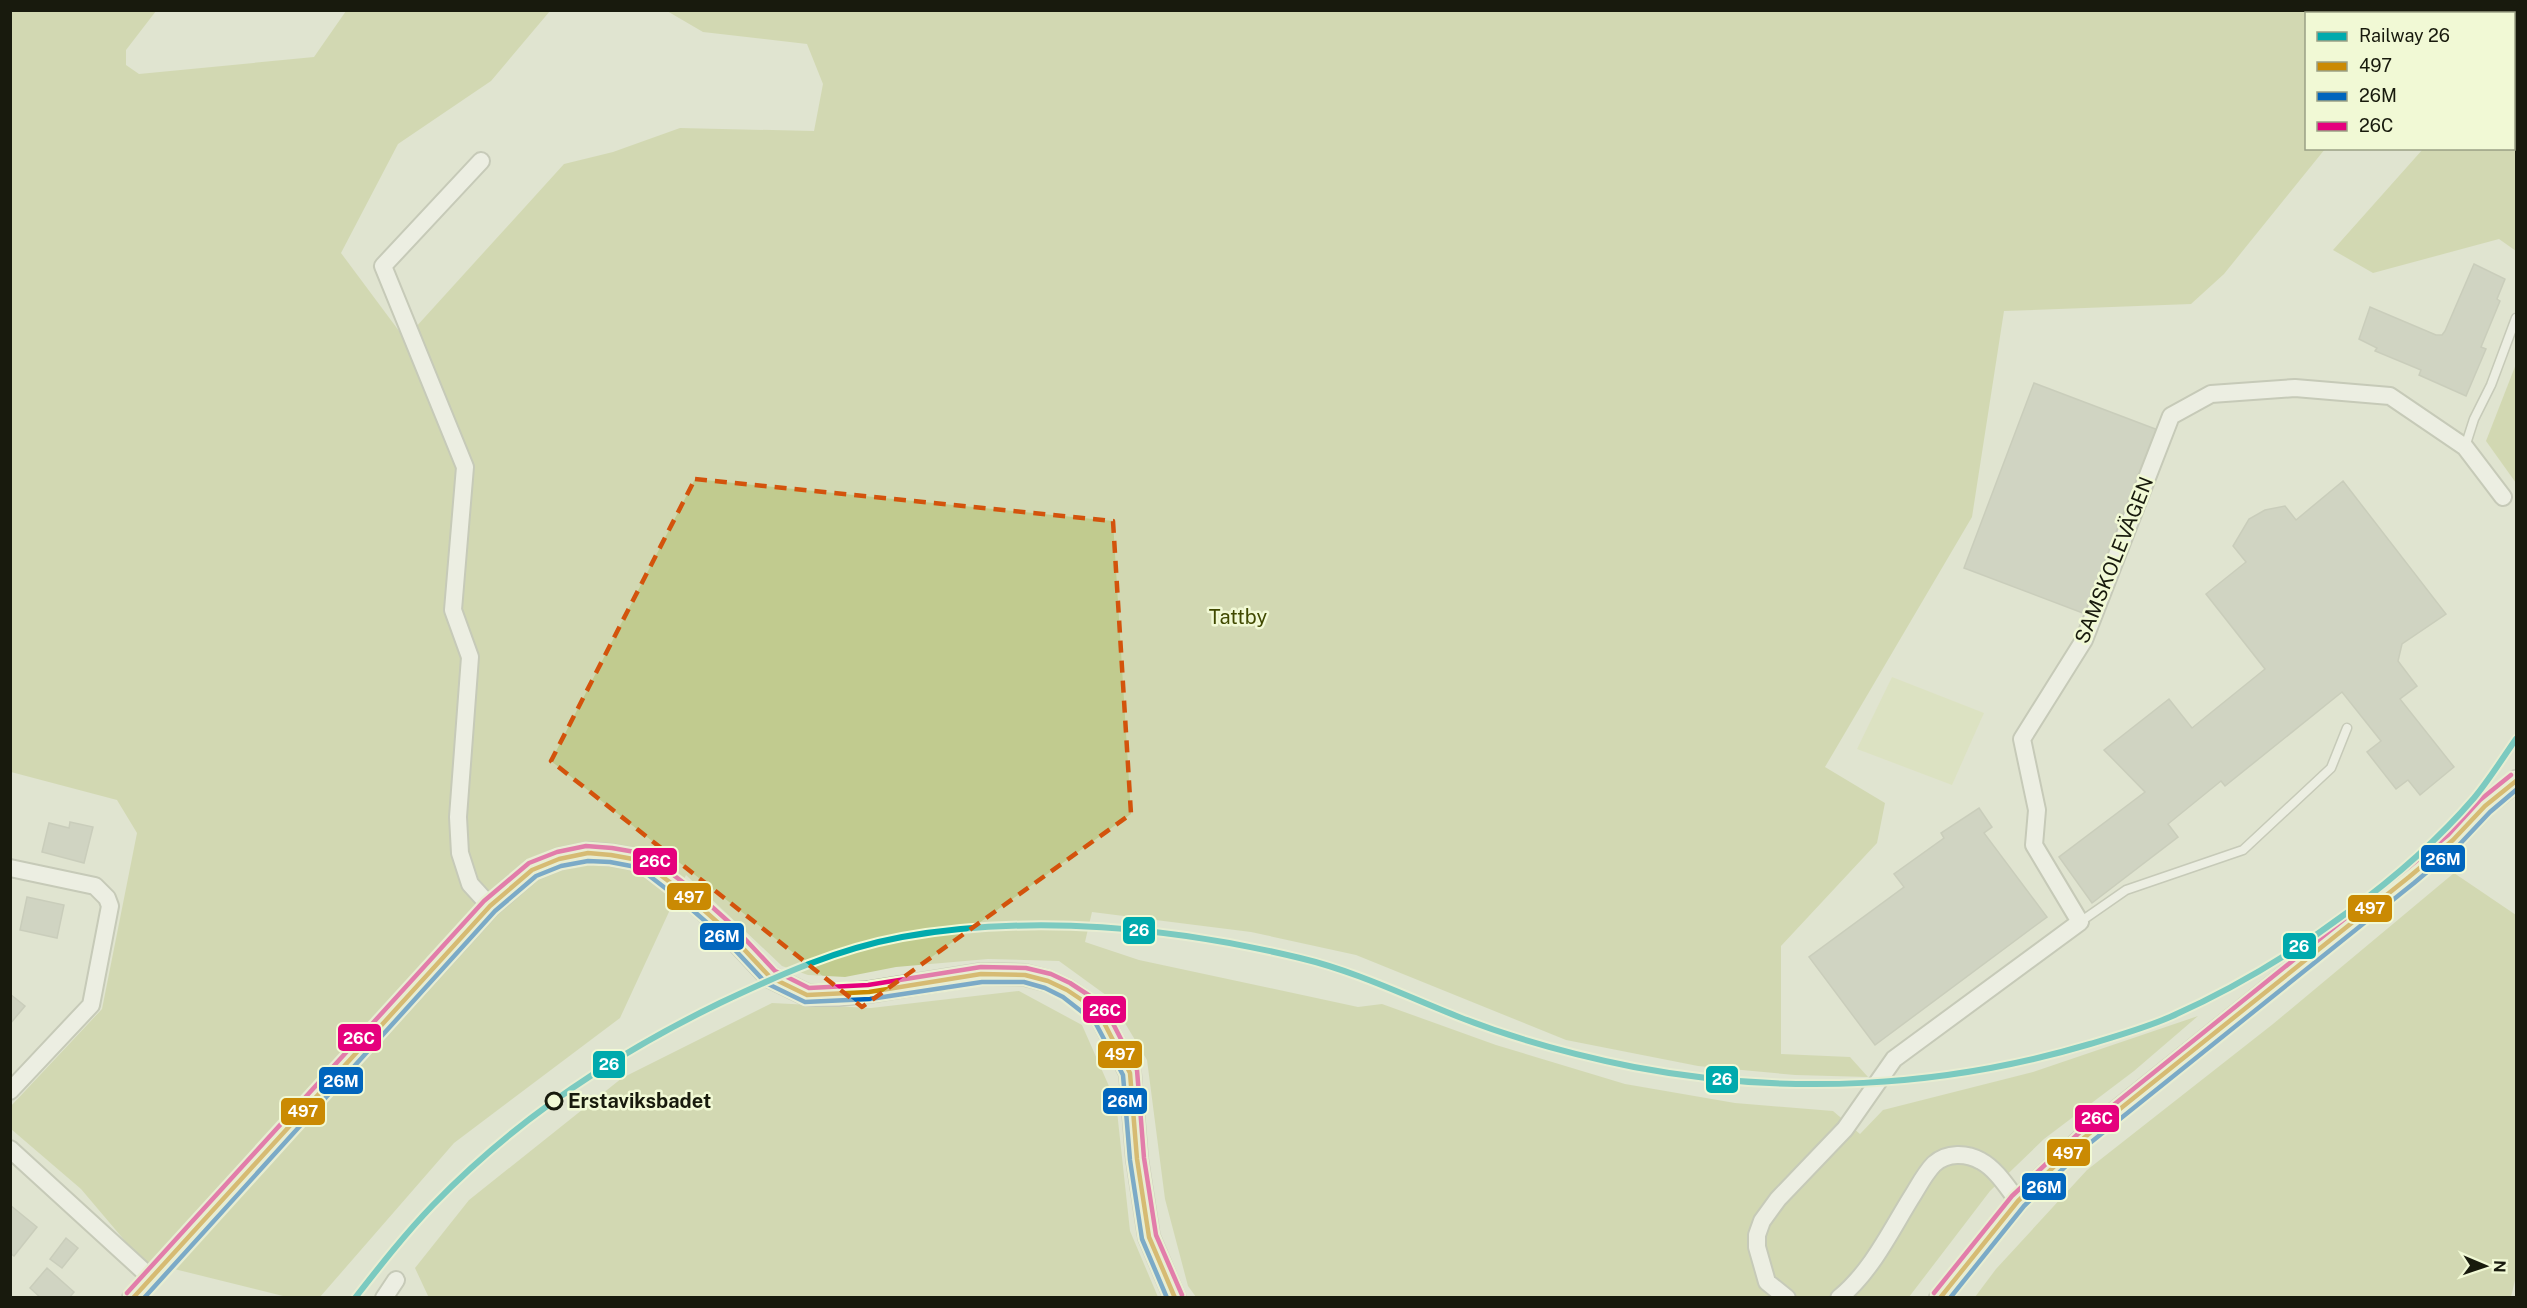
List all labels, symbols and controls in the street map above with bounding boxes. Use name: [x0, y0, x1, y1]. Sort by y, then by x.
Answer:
legend: [2305, 12, 2515, 150]
text: Railway 26: [2359, 25, 2450, 46]
text: 497: [2359, 55, 2392, 76]
text: 26M: [2359, 85, 2397, 106]
text: 26C: [2359, 115, 2393, 136]
street label: SAMSKOLEVÄGEN: [2070, 473, 2158, 647]
park label: Tattby: [1209, 605, 1267, 629]
line badge: 26M: [2420, 844, 2466, 873]
line badge: 26C: [632, 847, 678, 876]
text: 26M: [2425, 850, 2461, 869]
text: 26C: [639, 852, 671, 871]
line badge: 497: [666, 882, 712, 911]
text: 497: [674, 888, 704, 907]
line badge: 497: [2347, 894, 2393, 923]
text: 497: [2355, 899, 2385, 918]
line badge: 26: [1122, 916, 1156, 945]
text: 26: [1129, 921, 1149, 940]
line badge: 26M: [699, 922, 745, 951]
text: 26M: [704, 927, 740, 946]
line badge: 26: [2282, 932, 2317, 960]
text: 26: [2289, 937, 2309, 956]
line badge: 26C: [1082, 995, 1127, 1024]
text: 26C: [1089, 1001, 1121, 1020]
line badge: 26C: [337, 1023, 382, 1052]
text: 26C: [343, 1029, 375, 1048]
line badge: 497: [1097, 1040, 1143, 1069]
text: 497: [1105, 1045, 1135, 1064]
line badge: 26: [592, 1050, 626, 1079]
text: 26: [599, 1055, 619, 1074]
line badge: 26: [1705, 1065, 1739, 1094]
line badge: 26M: [318, 1066, 364, 1095]
text: 26: [1712, 1070, 1732, 1089]
text: 26M: [323, 1072, 359, 1091]
line badge: 26M: [1102, 1087, 1148, 1115]
place label: Erstaviksbadet: [568, 1089, 711, 1113]
marker: Erstaviksbadet: [545, 1092, 563, 1110]
text: 26M: [1107, 1092, 1143, 1111]
line badge: 497: [280, 1097, 326, 1126]
text: 497: [288, 1102, 318, 1121]
line badge: 26C: [2074, 1104, 2120, 1133]
text: 26C: [2081, 1109, 2113, 1128]
line badge: 497: [2046, 1138, 2091, 1167]
text: 497: [2053, 1144, 2083, 1163]
line badge: 26M: [2021, 1172, 2067, 1201]
text: 26M: [2026, 1178, 2062, 1197]
north arrow: [2455, 1236, 2515, 1296]
text: N: [2490, 1260, 2509, 1273]

